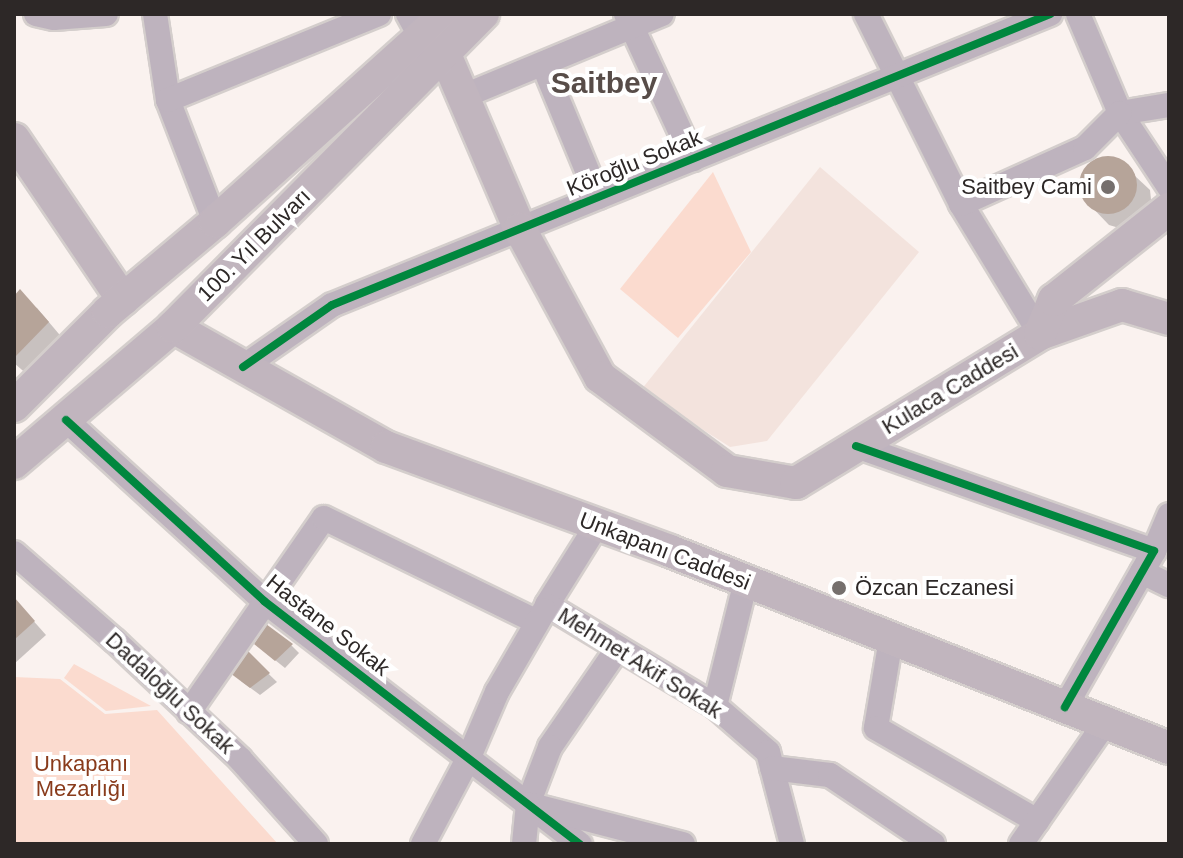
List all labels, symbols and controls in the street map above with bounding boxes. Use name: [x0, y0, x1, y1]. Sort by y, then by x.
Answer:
district label: Saitbey: [551, 65, 657, 101]
street label: Köroğlu Sokak: [563, 124, 705, 202]
place label: Saitbey Cami: [961, 174, 1092, 200]
marker: Saitbey Cami: [1099, 178, 1117, 196]
street label: 100. Yıl Bulvarı: [192, 183, 316, 307]
street label: Kulaca Caddesi: [877, 338, 1023, 440]
street label: Unkapanı Caddesi: [576, 506, 754, 596]
street label: Hastane Sokak: [261, 569, 395, 681]
place label: Özcan Eczanesi: [855, 575, 1014, 601]
marker: Özcan Eczanesi: [830, 579, 848, 597]
street label: Mehmet Akif Sokak: [553, 602, 727, 724]
street label: Dadaloğlu Sokak: [100, 627, 240, 759]
park label: Unkapanı Mezarlığı: [34, 750, 128, 802]

